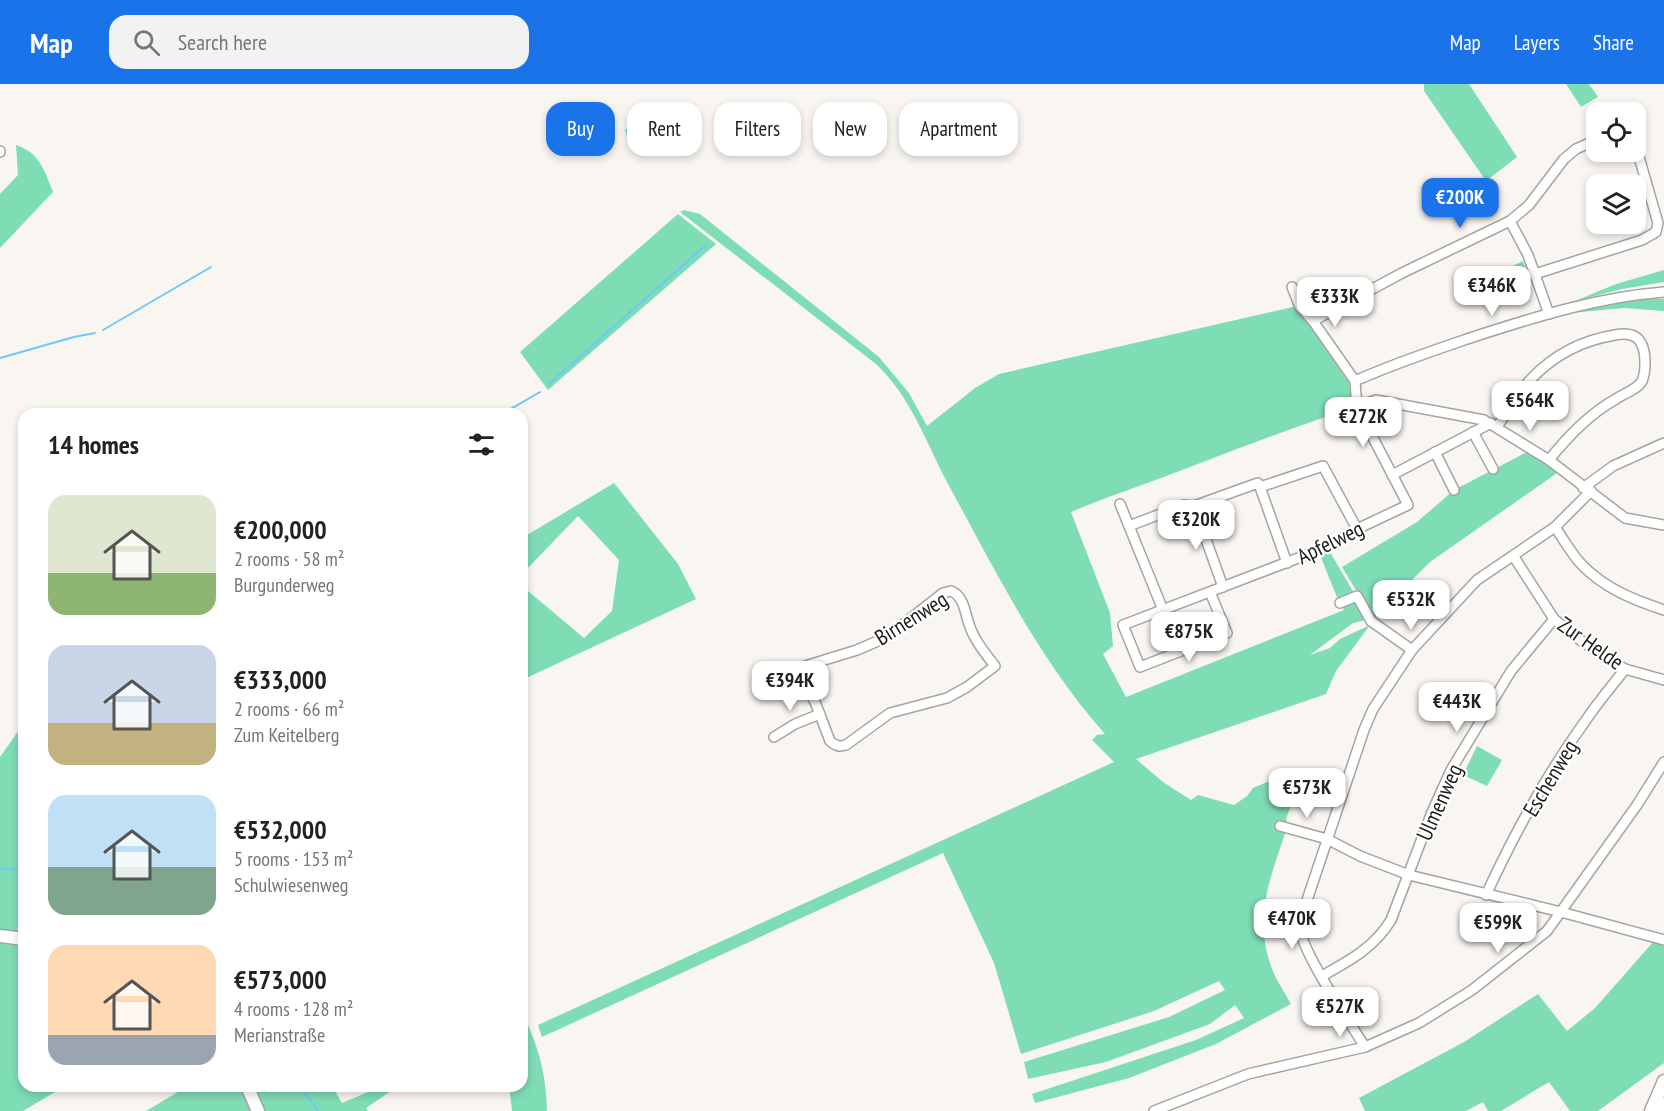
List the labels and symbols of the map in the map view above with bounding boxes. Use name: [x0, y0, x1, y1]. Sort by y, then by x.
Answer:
pin: €200K: [1418, 178, 1502, 229]
pin: €346K: [1450, 266, 1534, 317]
pin: €333K: [1293, 277, 1377, 328]
pin: €564K: [1488, 381, 1572, 432]
pin: €272K: [1321, 397, 1405, 448]
pin: €320K: [1154, 500, 1238, 551]
street label: Apfelweg: [1292, 514, 1368, 570]
pin: €532K: [1369, 580, 1453, 631]
street label: Birnenweg: [869, 585, 953, 651]
street label: Zur Helde: [1553, 610, 1629, 676]
pin: €875K: [1147, 612, 1231, 663]
pin: €394K: [748, 661, 832, 712]
pin: €443K: [1415, 682, 1499, 733]
street label: Eschenweg: [1516, 735, 1584, 821]
street label: Ulmenweg: [1410, 759, 1468, 845]
pin: €573K: [1265, 768, 1349, 819]
pin: €470K: [1250, 899, 1334, 950]
pin: €599K: [1456, 903, 1540, 954]
pin: €527K: [1298, 987, 1382, 1038]

